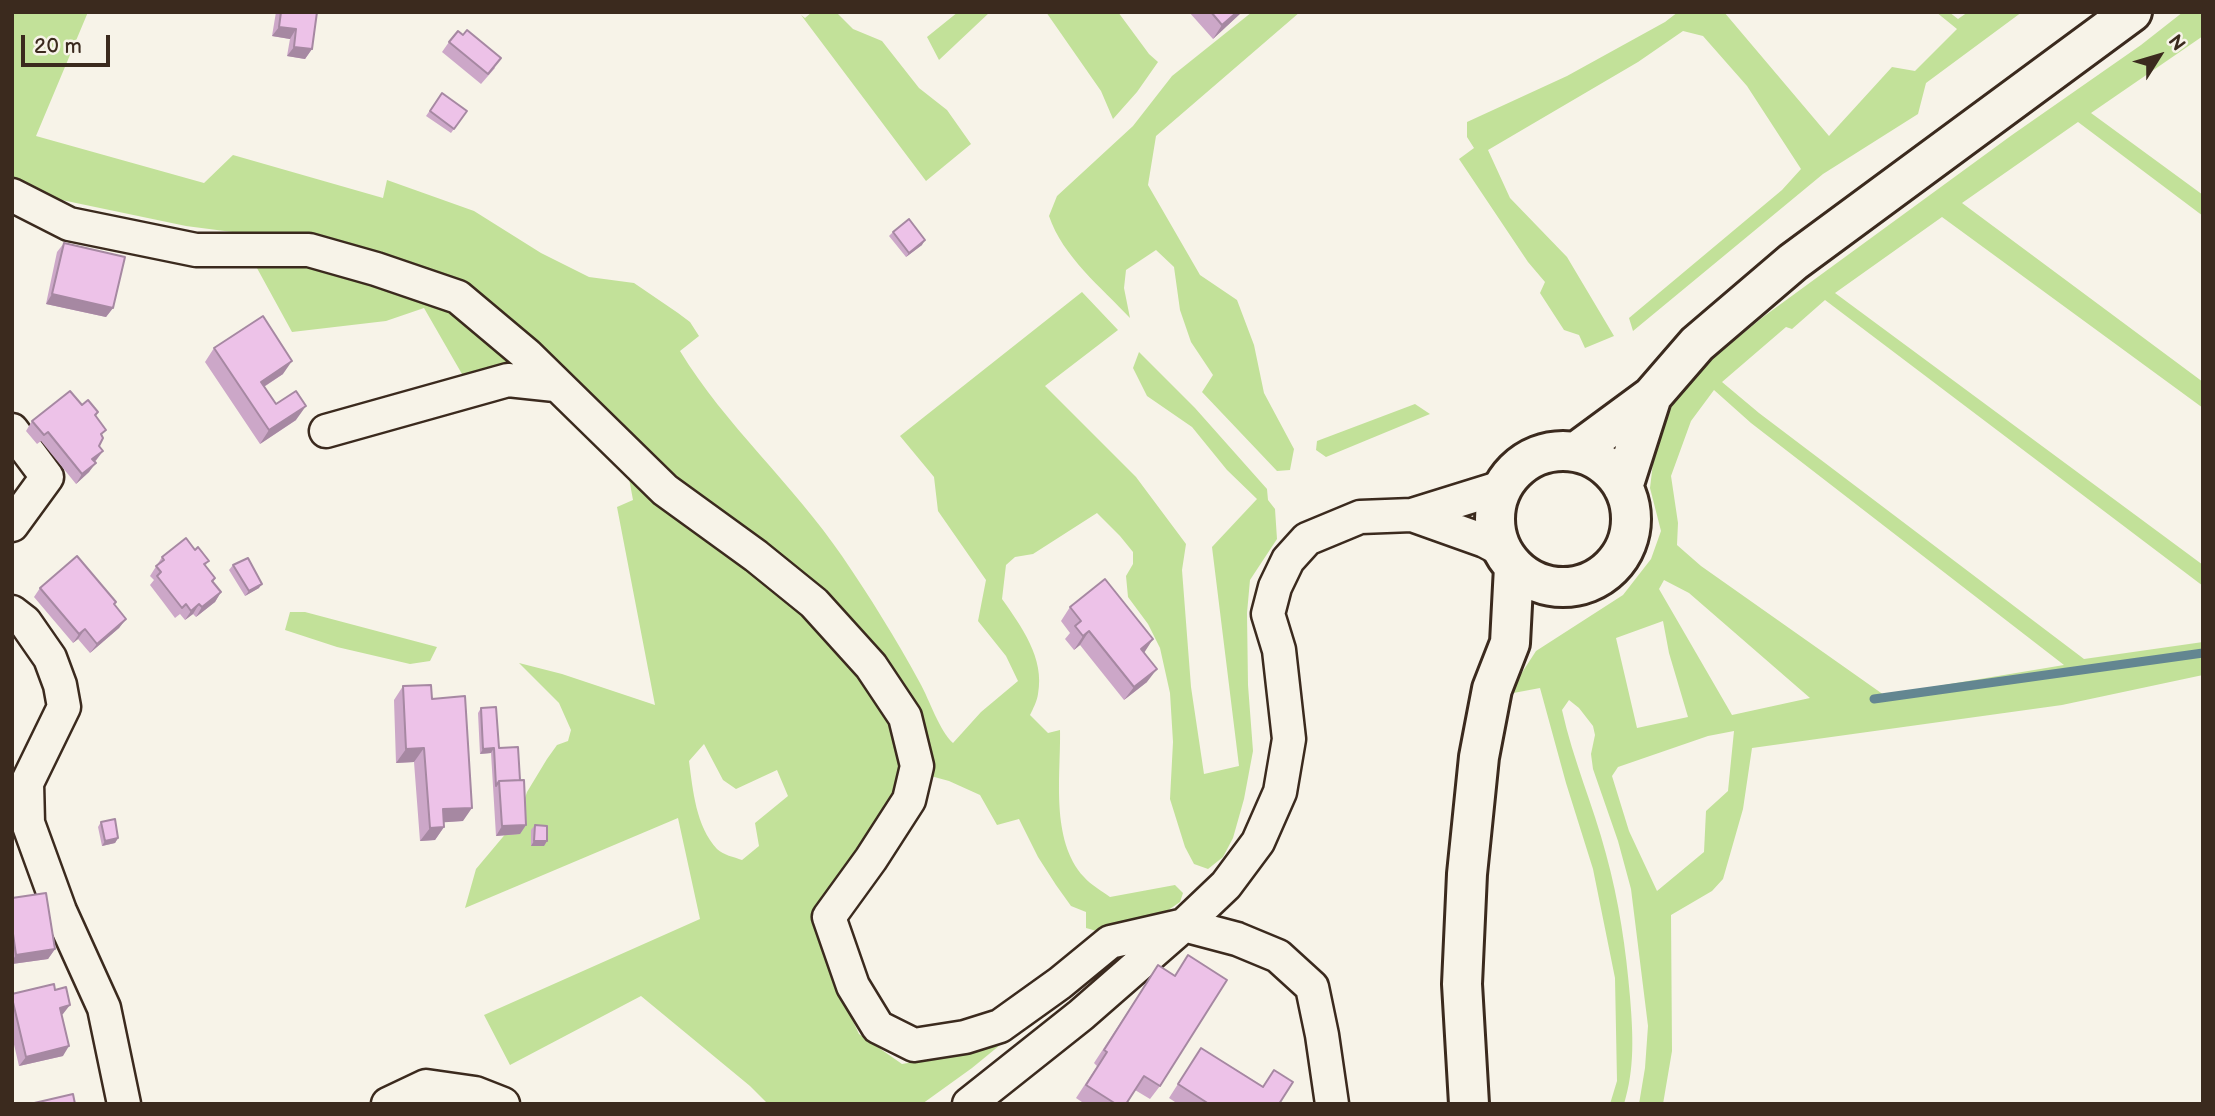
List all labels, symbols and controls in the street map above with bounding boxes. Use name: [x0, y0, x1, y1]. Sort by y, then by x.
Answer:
scale bar: [24, 21, 114, 65]
north arrow: [2124, 21, 2194, 91]
text: N: [2163, 30, 2190, 56]
text: 20 m: [34, 34, 82, 59]

